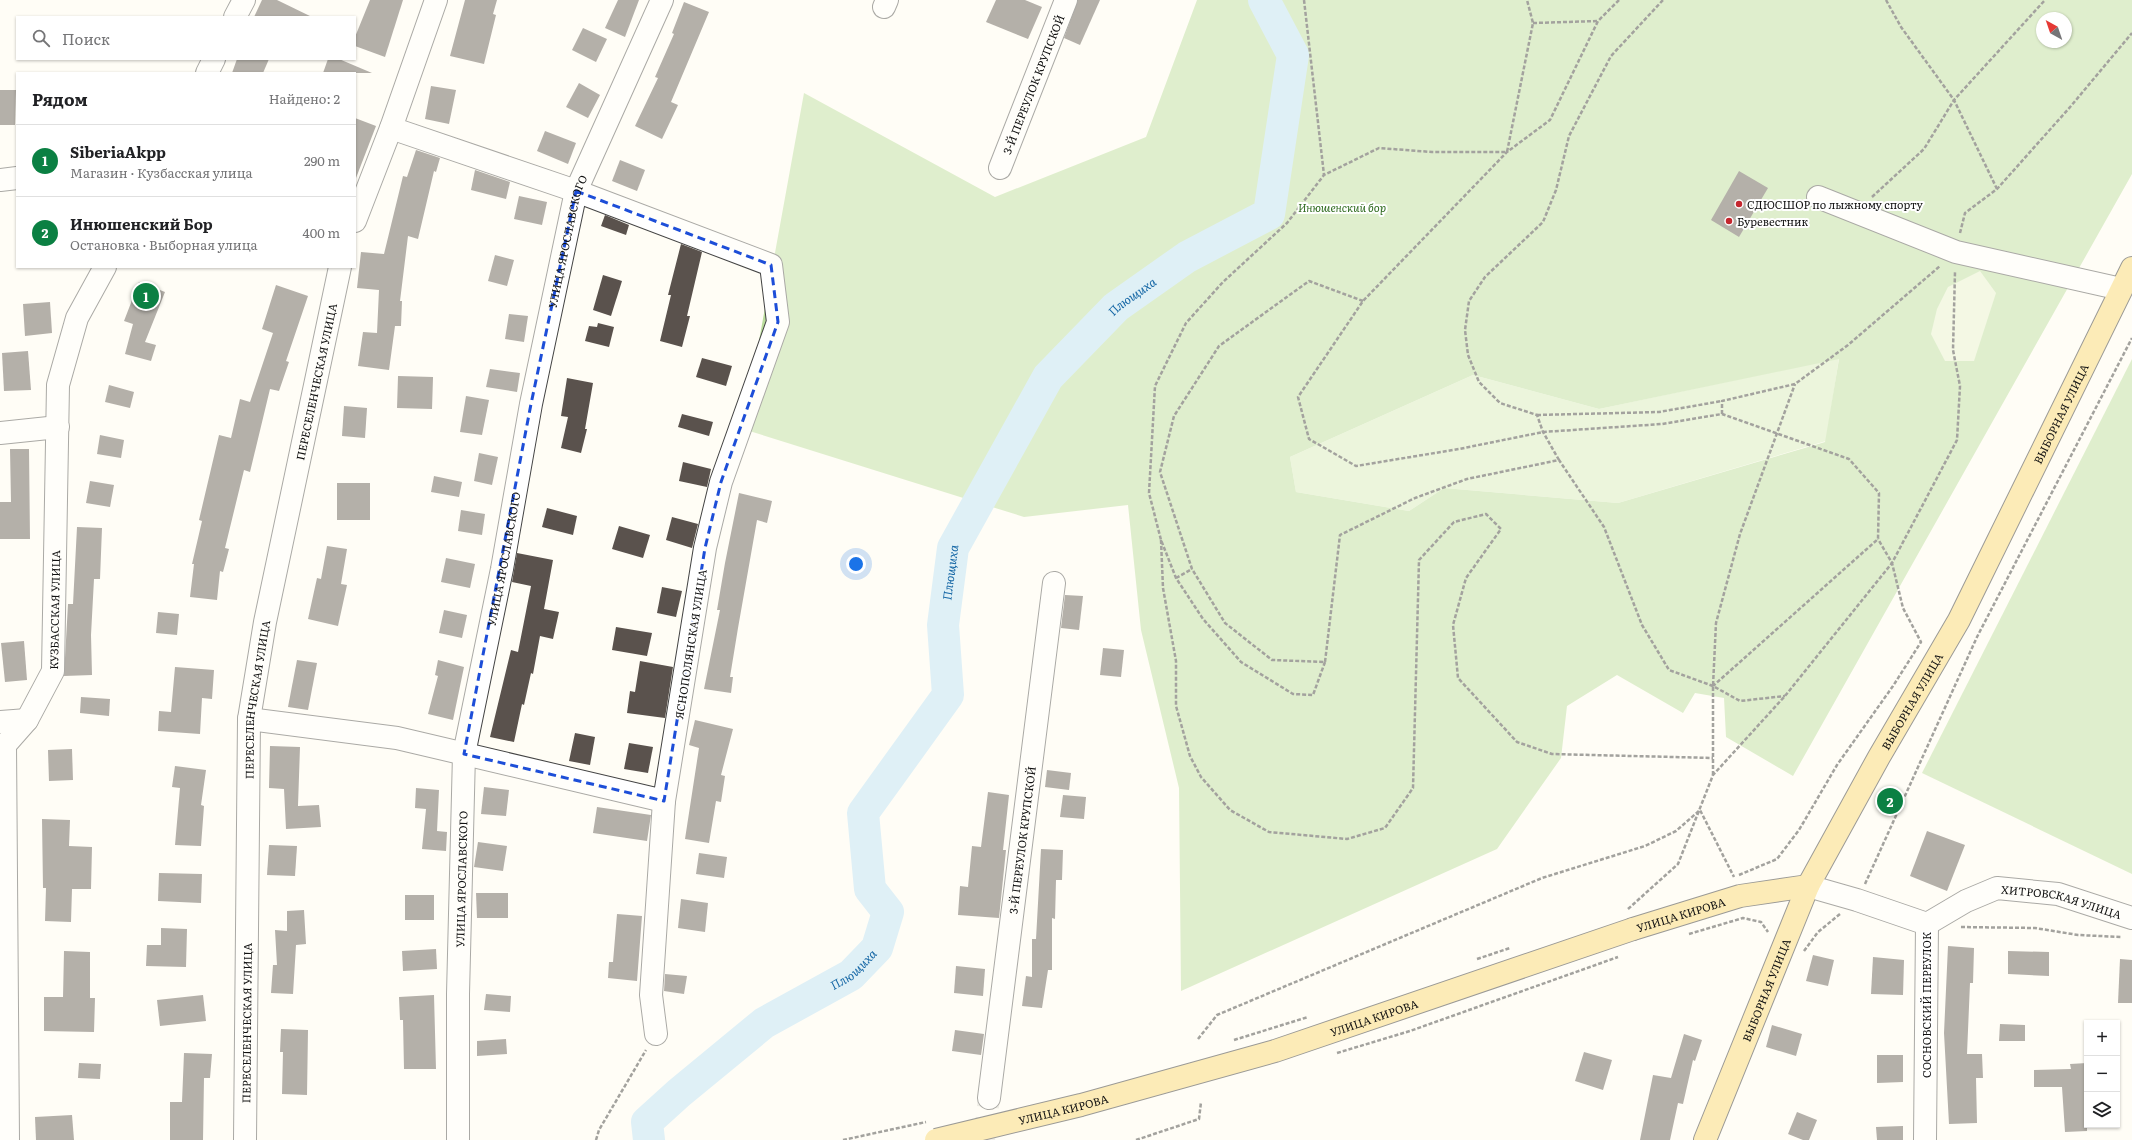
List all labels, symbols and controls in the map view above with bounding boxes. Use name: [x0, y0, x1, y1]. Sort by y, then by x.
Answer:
street label: 3-Й ПЕРЕУЛОК КРУПСКОЙ: [998, 12, 1068, 156]
north arrow: [2036, 12, 2072, 48]
search box: [16, 16, 356, 60]
icon: search: [30, 27, 52, 49]
text: Поиск: [62, 27, 110, 50]
text: Рядом: [32, 86, 88, 111]
text: Найдено: 2: [269, 89, 340, 108]
text: SiberiaAkpp: [70, 140, 166, 163]
text: 1: [42, 151, 48, 170]
text: 290 m: [304, 151, 340, 170]
text: Магазин · Кузбасская улица: [70, 163, 252, 182]
street label: УЛИЦА ЯРОСЛАВСКОГО: [543, 172, 590, 310]
place label: СДЮСШОР по лыжному спорту: [1747, 196, 1924, 212]
park label: Инюшенский бор: [1298, 199, 1386, 215]
marker: СДЮСШОР по лыжному спорту: [1734, 199, 1744, 209]
text: Инюшенский Бор: [70, 212, 213, 235]
place label: Буревестник: [1737, 213, 1809, 229]
marker: Буревестник: [1724, 216, 1734, 226]
text: 2: [42, 223, 48, 242]
text: 400 m: [303, 223, 340, 242]
text: Остановка · Выборная улица: [70, 235, 258, 254]
water label: Плющиха: [1103, 273, 1160, 320]
pin: 1: [133, 281, 159, 311]
street label: ПЕРЕСЕЛЕНЧЕСКАЯ УЛИЦА: [291, 302, 340, 462]
street label: ВЫБОРНАЯ УЛИЦА: [2029, 361, 2092, 466]
street label: УЛИЦА ЯРОСЛАВСКОГО: [482, 490, 523, 628]
water label: Плющиха: [937, 544, 962, 601]
street label: КУЗБАССКАЯ УЛИЦА: [45, 550, 63, 670]
your location: [846, 554, 866, 574]
street label: ЯСНОПОЛЯНСКАЯ УЛИЦА: [670, 568, 710, 720]
street label: ПЕРЕСЕЛЕНЧЕСКАЯ УЛИЦА: [240, 619, 273, 779]
street label: ВЫБОРНАЯ УЛИЦА: [1877, 650, 1946, 753]
street label: 3-Й ПЕРЕУЛОК КРУПСКОЙ: [1004, 765, 1039, 915]
pin: 2: [1877, 786, 1903, 816]
street label: УЛИЦА ЯРОСЛАВСКОГО: [451, 811, 471, 948]
street label: ХИТРОВСКАЯ УЛИЦА: [2001, 880, 2124, 922]
street label: УЛИЦА КИРОВА: [1634, 893, 1727, 935]
street label: СОСНОВСКИЙ ПЕРЕУЛОК: [1918, 932, 1934, 1078]
street label: ВЫБОРНАЯ УЛИЦА: [1738, 936, 1794, 1044]
street label: ПЕРЕСЕЛЕНЧЕСКАЯ УЛИЦА: [237, 943, 255, 1103]
water label: Плющиха: [827, 945, 881, 994]
street label: УЛИЦА КИРОВА: [1328, 995, 1420, 1040]
map controls: [2084, 1020, 2120, 1128]
button: +: [2084, 1020, 2120, 1056]
button: −: [2084, 1056, 2120, 1092]
street label: УЛИЦА КИРОВА: [1017, 1090, 1110, 1128]
button: layers: [2084, 1092, 2120, 1128]

